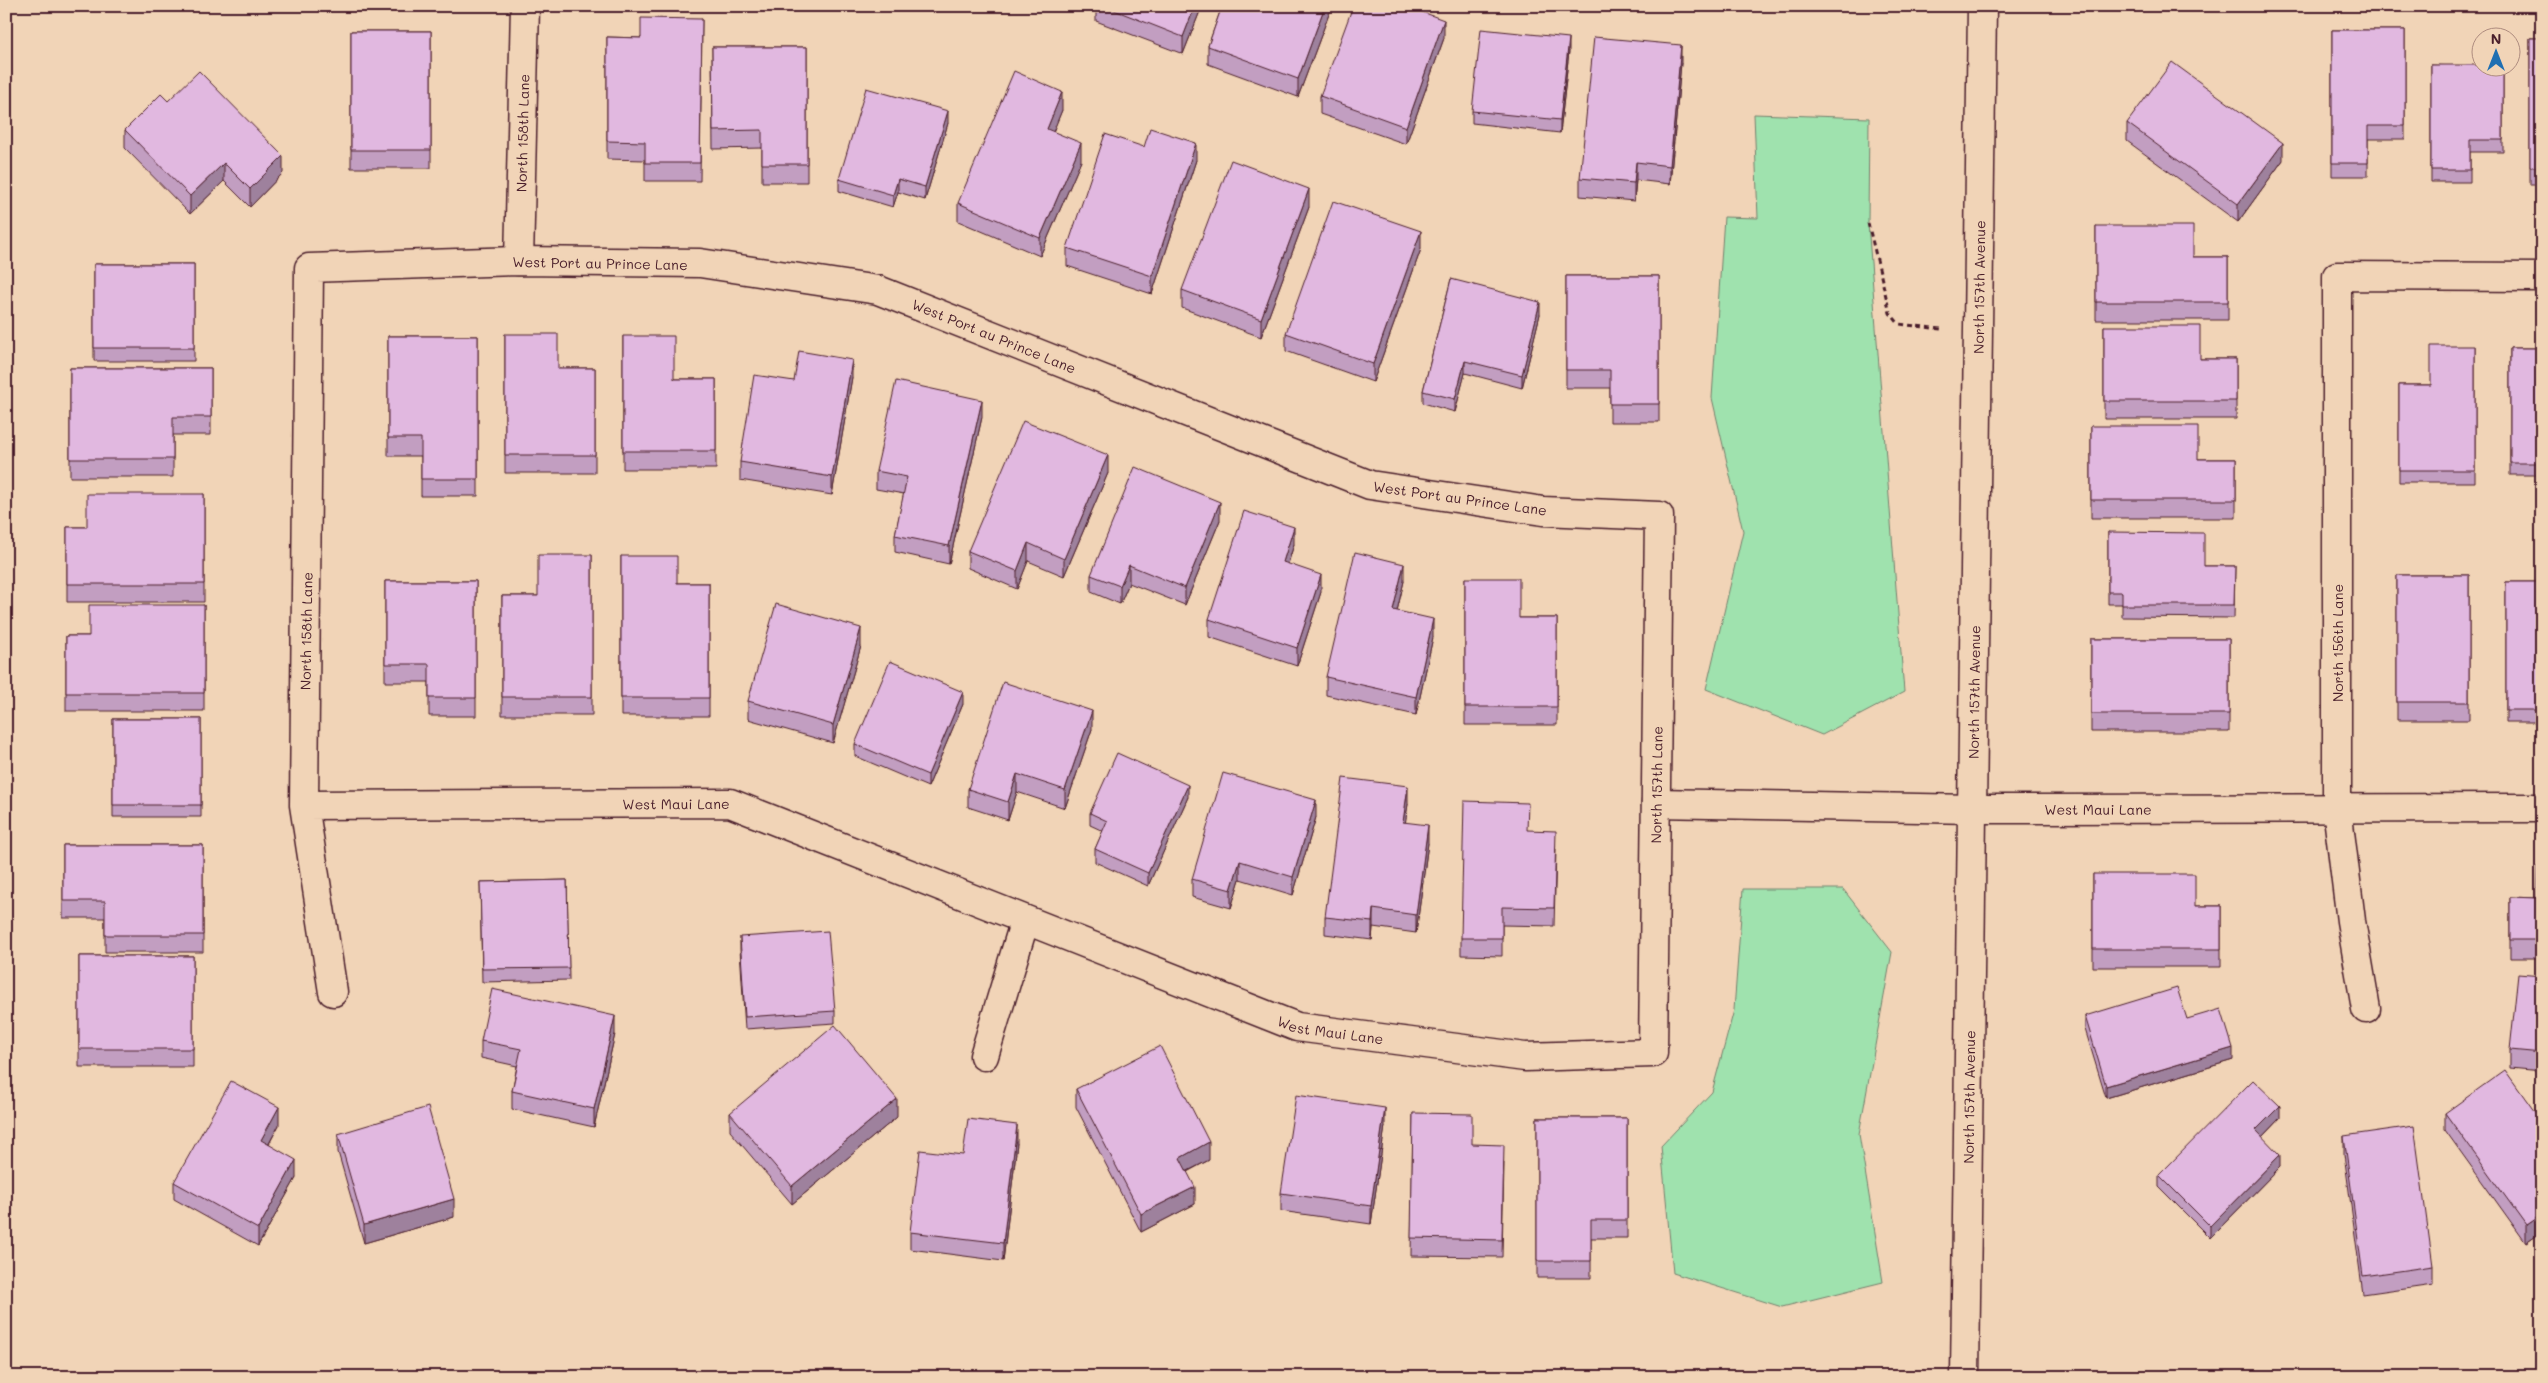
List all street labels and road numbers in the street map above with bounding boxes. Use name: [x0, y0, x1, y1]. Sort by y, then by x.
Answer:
street label: North 158th Lane: [511, 74, 533, 192]
street label: North 157th Avenue: [1968, 220, 1989, 354]
street label: West Port au Prince Lane: [512, 252, 688, 274]
street label: West Port au Prince Lane: [909, 294, 1079, 378]
street label: West Port au Prince Lane: [1372, 476, 1548, 520]
street label: North 158th Lane: [295, 572, 317, 690]
street label: North 156th Lane: [2328, 584, 2347, 702]
street label: North 157th Avenue: [1963, 625, 1984, 759]
street label: North 157th Lane: [1646, 726, 1666, 844]
street label: West Maui Lane: [622, 794, 730, 813]
street label: West Maui Lane: [2044, 799, 2152, 818]
street label: West Maui Lane: [1275, 1011, 1385, 1048]
street label: North 157th Avenue: [1958, 1030, 1979, 1164]

